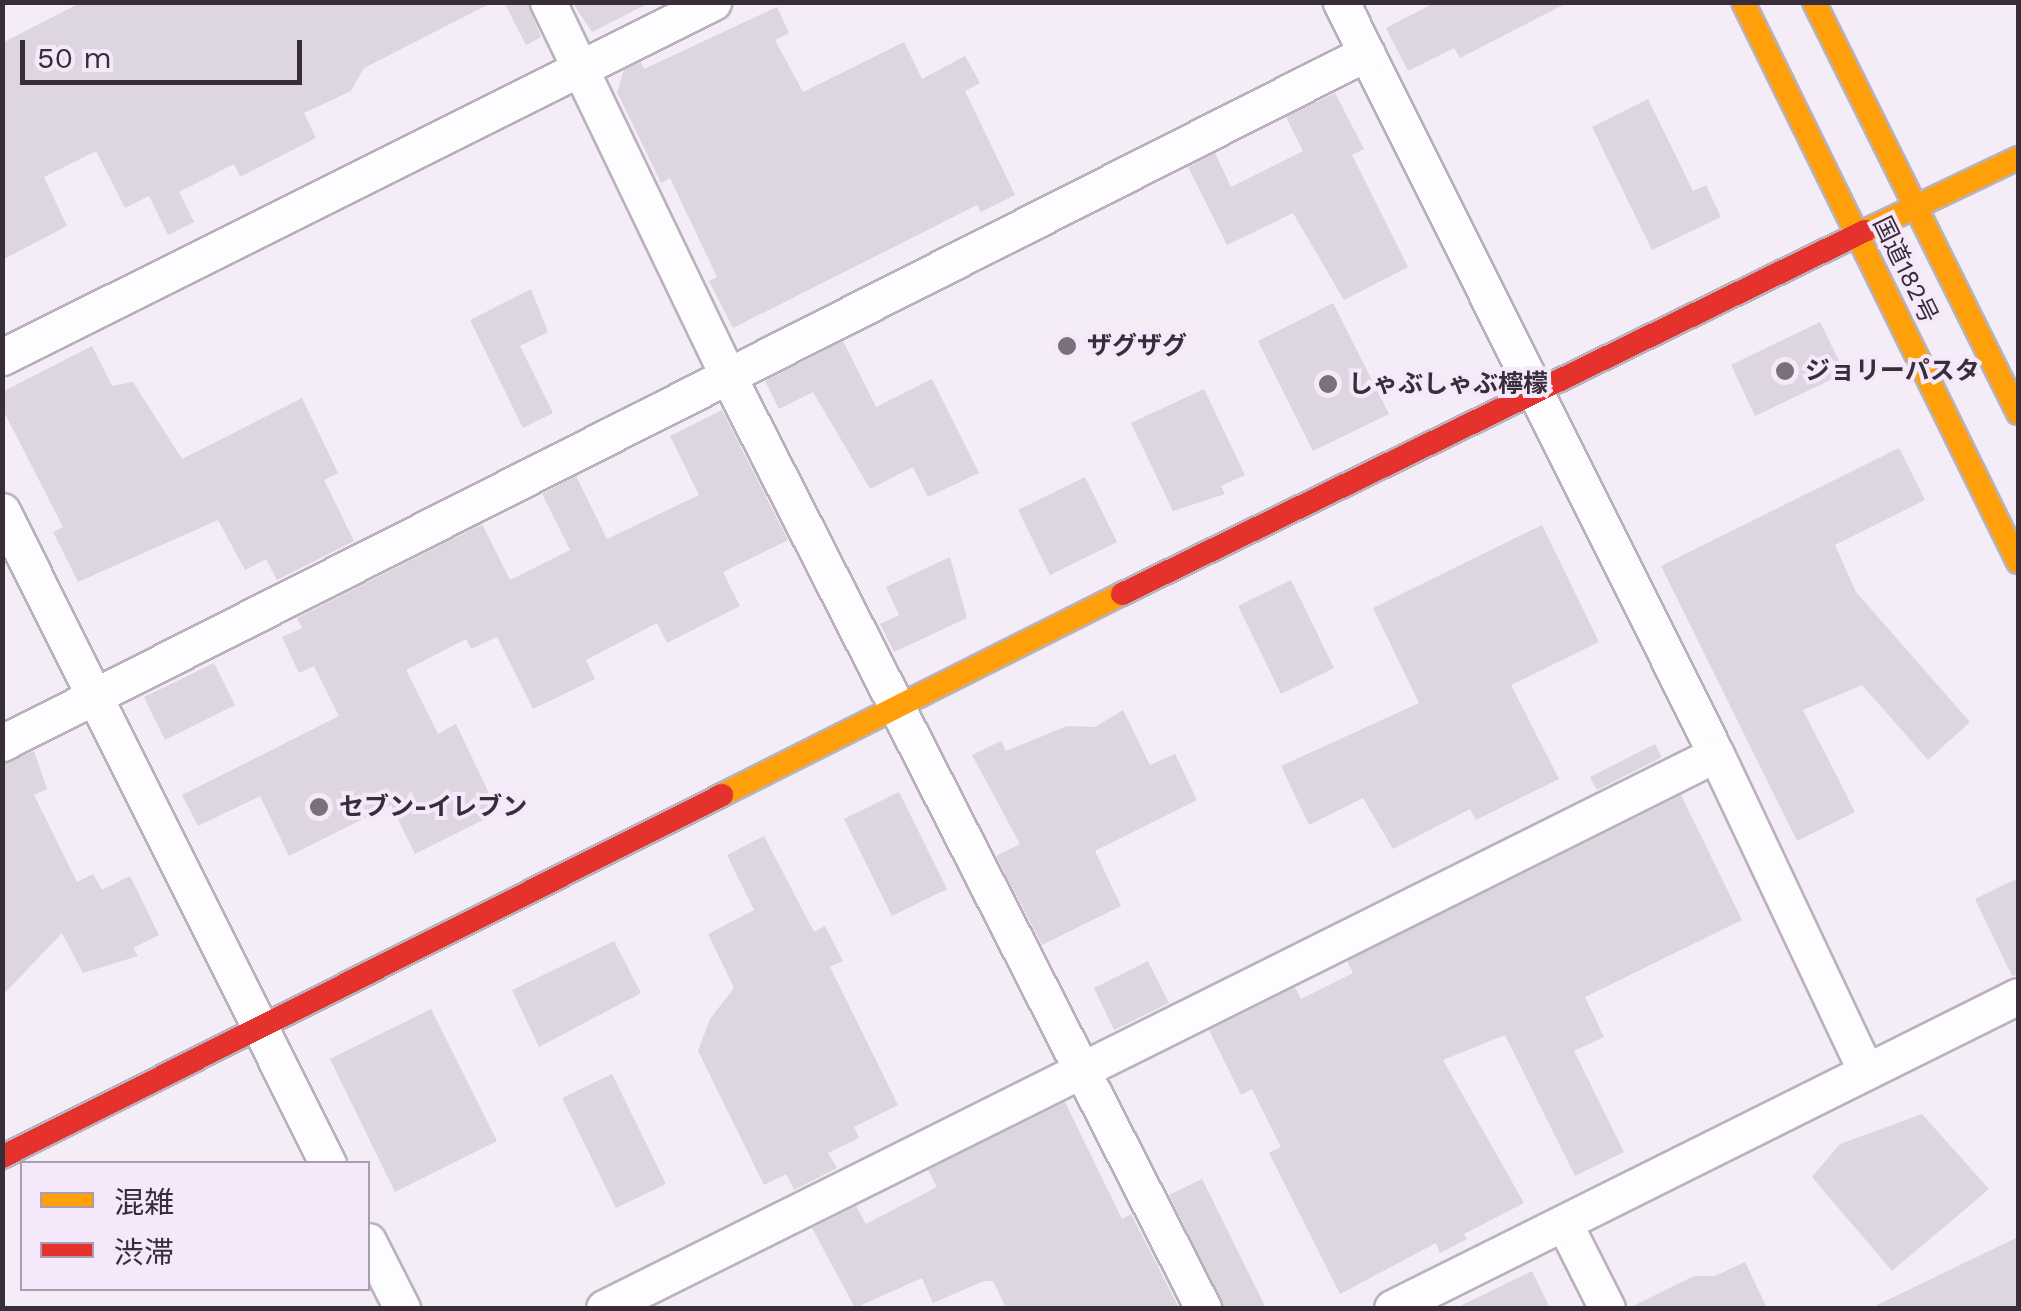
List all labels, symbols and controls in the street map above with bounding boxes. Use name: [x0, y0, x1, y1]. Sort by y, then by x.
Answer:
scale bar: [25, 20, 308, 82]
text: 50 m: [37, 40, 112, 75]
street label: 国道182号: [1866, 212, 1944, 328]
place label: ザグザグ: [1087, 331, 1187, 361]
marker: ザグザグ: [1056, 335, 1078, 357]
place label: ジョリーパスタ: [1805, 356, 1980, 386]
marker: ジョリーパスタ: [1774, 360, 1796, 382]
place label: しゃぶしゃぶ檸檬: [1348, 369, 1548, 399]
marker: しゃぶしゃぶ檸檬: [1317, 373, 1339, 395]
place label: セブン-イレブン: [339, 792, 527, 822]
marker: セブン-イレブン: [308, 796, 330, 818]
legend: [20, 1161, 370, 1291]
text: 混雑: [114, 1185, 174, 1220]
text: 渋滞: [114, 1235, 174, 1270]

